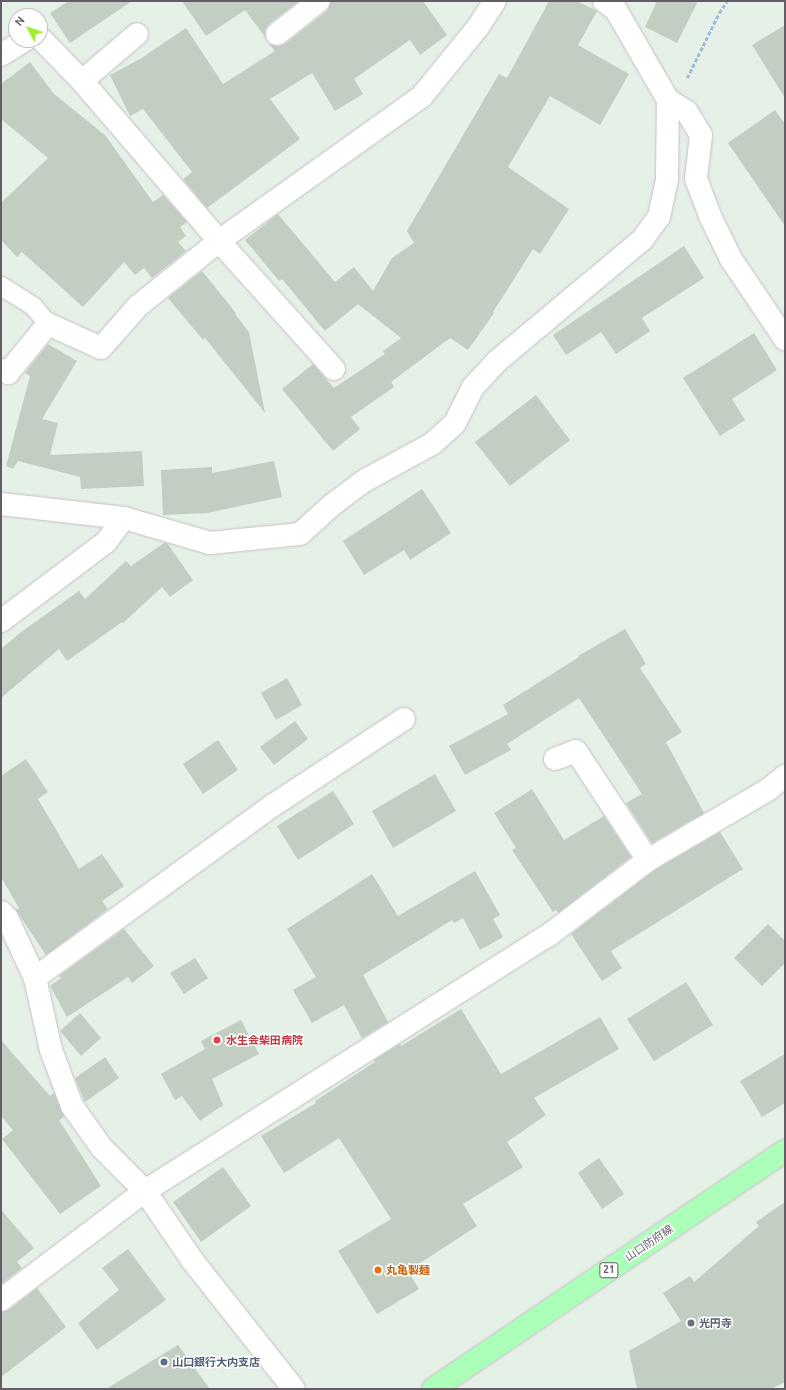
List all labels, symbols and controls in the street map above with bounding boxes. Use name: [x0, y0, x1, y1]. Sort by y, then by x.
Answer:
north arrow: [8, 8, 48, 48]
text: N: [12, 14, 27, 28]
place label: 水生会柴田病院: [226, 1033, 303, 1047]
marker: 水生会柴田病院: [211, 1034, 223, 1046]
street label: 山口防府線: [623, 1222, 675, 1264]
road number: 21: [599, 1262, 619, 1278]
place label: 丸亀製麺: [386, 1263, 430, 1277]
marker: 丸亀製麺: [373, 1265, 383, 1275]
place label: 光円寺: [699, 1316, 732, 1330]
marker: 光円寺: [686, 1318, 696, 1328]
place label: 山口銀行大内支店: [172, 1355, 260, 1369]
marker: 山口銀行大内支店: [159, 1357, 169, 1367]

